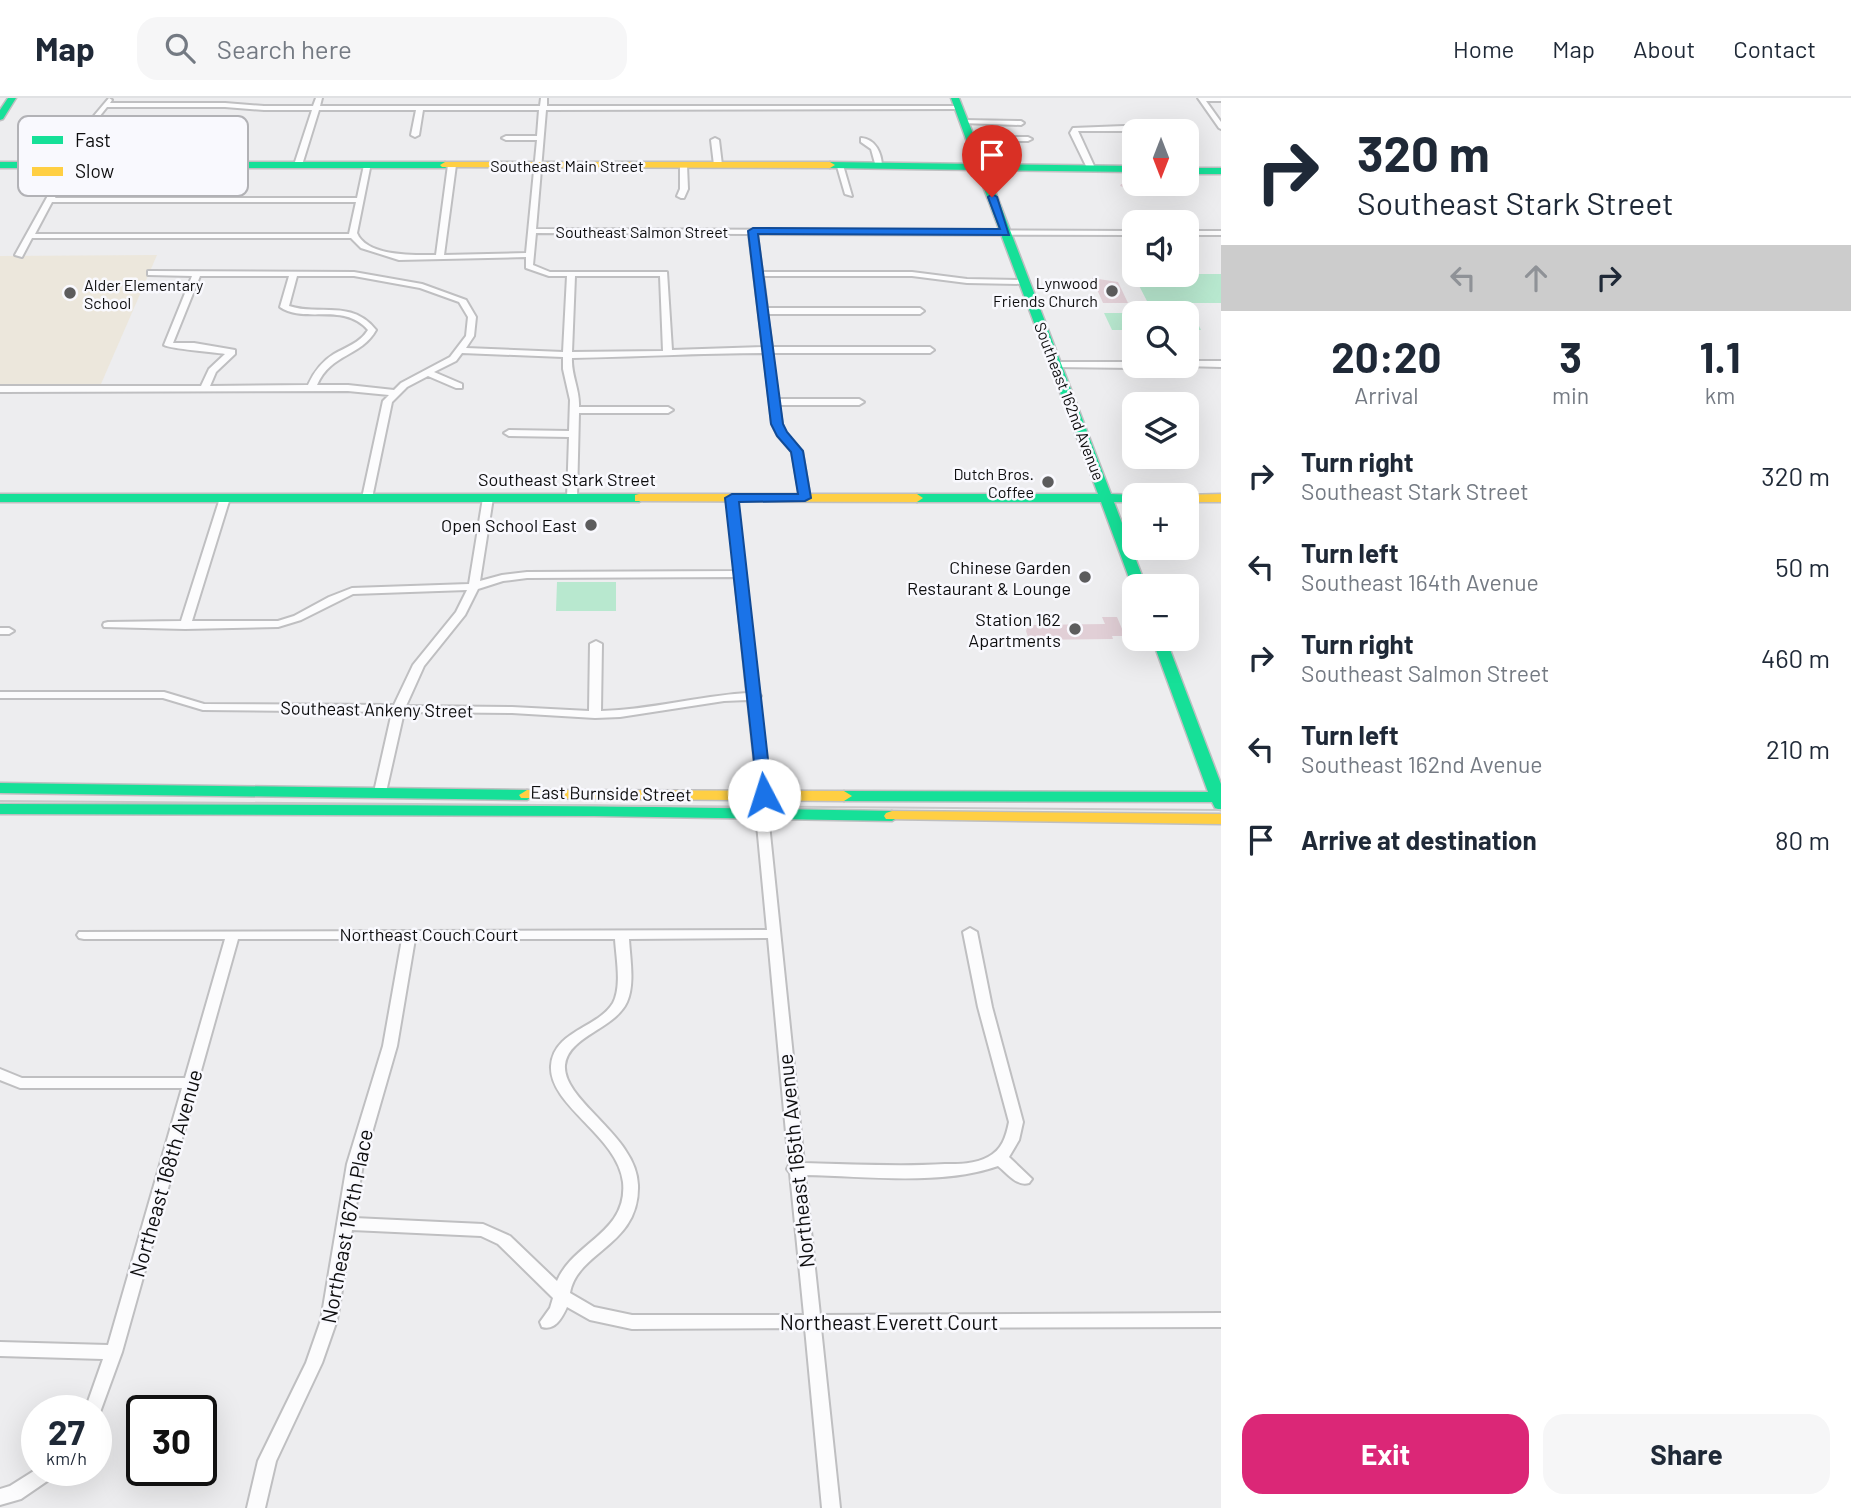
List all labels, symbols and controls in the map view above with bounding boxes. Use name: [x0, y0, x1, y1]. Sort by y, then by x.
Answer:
search box: [137, 17, 627, 80]
text: Map: [35, 28, 95, 68]
icon: search: [161, 29, 199, 67]
text: Search here: [217, 33, 352, 64]
text: Home: [1453, 34, 1514, 63]
text: Map: [1552, 34, 1595, 63]
text: About: [1633, 34, 1695, 63]
text: Contact: [1733, 34, 1816, 63]
legend: [18, 116, 248, 196]
north arrow: [1122, 119, 1199, 196]
map controls: [1122, 119, 1199, 651]
text: 320 m: [1357, 123, 1490, 182]
pin: [962, 125, 1022, 197]
icon: right: [1242, 126, 1333, 217]
text: Fast: [75, 128, 111, 151]
icon: arrive: [973, 136, 1011, 174]
street label: Southeast Main Street: [490, 156, 644, 175]
text: Slow: [75, 159, 114, 182]
text: Southeast Stark Street: [1357, 183, 1674, 221]
button: sound: [1122, 210, 1199, 287]
street label: Southeast Salmon Street: [556, 222, 728, 241]
icon: left: [1444, 259, 1482, 297]
icon: ahead: [1517, 259, 1555, 297]
icon: right: [1590, 259, 1628, 297]
place label: Lynwood Friends Church: [993, 273, 1098, 310]
place label: Alder Elementary School: [84, 275, 204, 312]
marker: Lynwood Friends Church: [1104, 283, 1120, 299]
marker: Alder Elementary School: [62, 285, 78, 301]
button: search: [1122, 301, 1199, 378]
street label: Southeast 162nd Avenue: [1031, 319, 1109, 483]
text: 20:20: [1331, 331, 1442, 381]
text: 3: [1559, 331, 1582, 381]
text: 1.1: [1700, 331, 1741, 381]
text: Arrival: [1354, 381, 1419, 409]
text: min: [1552, 381, 1589, 409]
text: km: [1705, 381, 1735, 409]
button: layers: [1122, 392, 1199, 469]
text: Turn right: [1301, 446, 1414, 477]
icon: right: [1242, 457, 1280, 495]
text: 320 m: [1761, 460, 1830, 491]
place label: Dutch Bros. Coffee: [953, 464, 1034, 501]
street label: Southeast Stark Street: [478, 468, 656, 490]
marker: Dutch Bros. Coffee: [1040, 474, 1056, 490]
text: Southeast Stark Street: [1301, 477, 1529, 505]
button: +: [1122, 483, 1199, 560]
place label: Open School East: [441, 514, 577, 536]
marker: Open School East: [583, 517, 599, 533]
text: Turn left: [1301, 537, 1399, 568]
icon: left: [1242, 548, 1280, 586]
text: 50 m: [1775, 551, 1830, 582]
place label: Chinese Garden Restaurant & Lounge: [907, 556, 1071, 599]
text: Southeast 164th Avenue: [1301, 568, 1539, 596]
marker: Chinese Garden Restaurant & Lounge: [1077, 569, 1093, 585]
button: −: [1122, 574, 1199, 651]
place label: Station 162 Apartments: [968, 608, 1061, 651]
marker: Station 162 Apartments: [1067, 621, 1083, 637]
text: Turn right: [1301, 628, 1414, 659]
icon: right: [1242, 639, 1280, 677]
text: 460 m: [1761, 642, 1830, 673]
text: Southeast Salmon Street: [1301, 659, 1549, 687]
street label: Southeast Ankeny Street: [280, 696, 474, 722]
text: Turn left: [1301, 719, 1399, 750]
icon: left: [1242, 730, 1280, 768]
text: 210 m: [1766, 733, 1830, 764]
text: Southeast 162nd Avenue: [1301, 750, 1543, 778]
position arrow: [727, 758, 801, 832]
street label: East Burnside Street: [530, 781, 692, 805]
icon: arrive: [1242, 821, 1280, 859]
text: Arrive at destination: [1301, 824, 1537, 855]
text: 80 m: [1775, 824, 1830, 855]
street label: Northeast Couch Court: [339, 923, 519, 945]
street label: Northeast 165th Avenue: [771, 1053, 819, 1269]
street label: Northeast 168th Avenue: [123, 1066, 207, 1280]
street label: Northeast 167th Place: [315, 1127, 377, 1325]
street label: Northeast Everett Court: [780, 1309, 998, 1334]
speed limit sign: 30: [126, 1395, 217, 1486]
text: 27: [48, 1410, 85, 1452]
button: Exit: [1242, 1414, 1529, 1494]
button: Share: [1543, 1414, 1830, 1494]
text: km/h: [46, 1447, 87, 1469]

